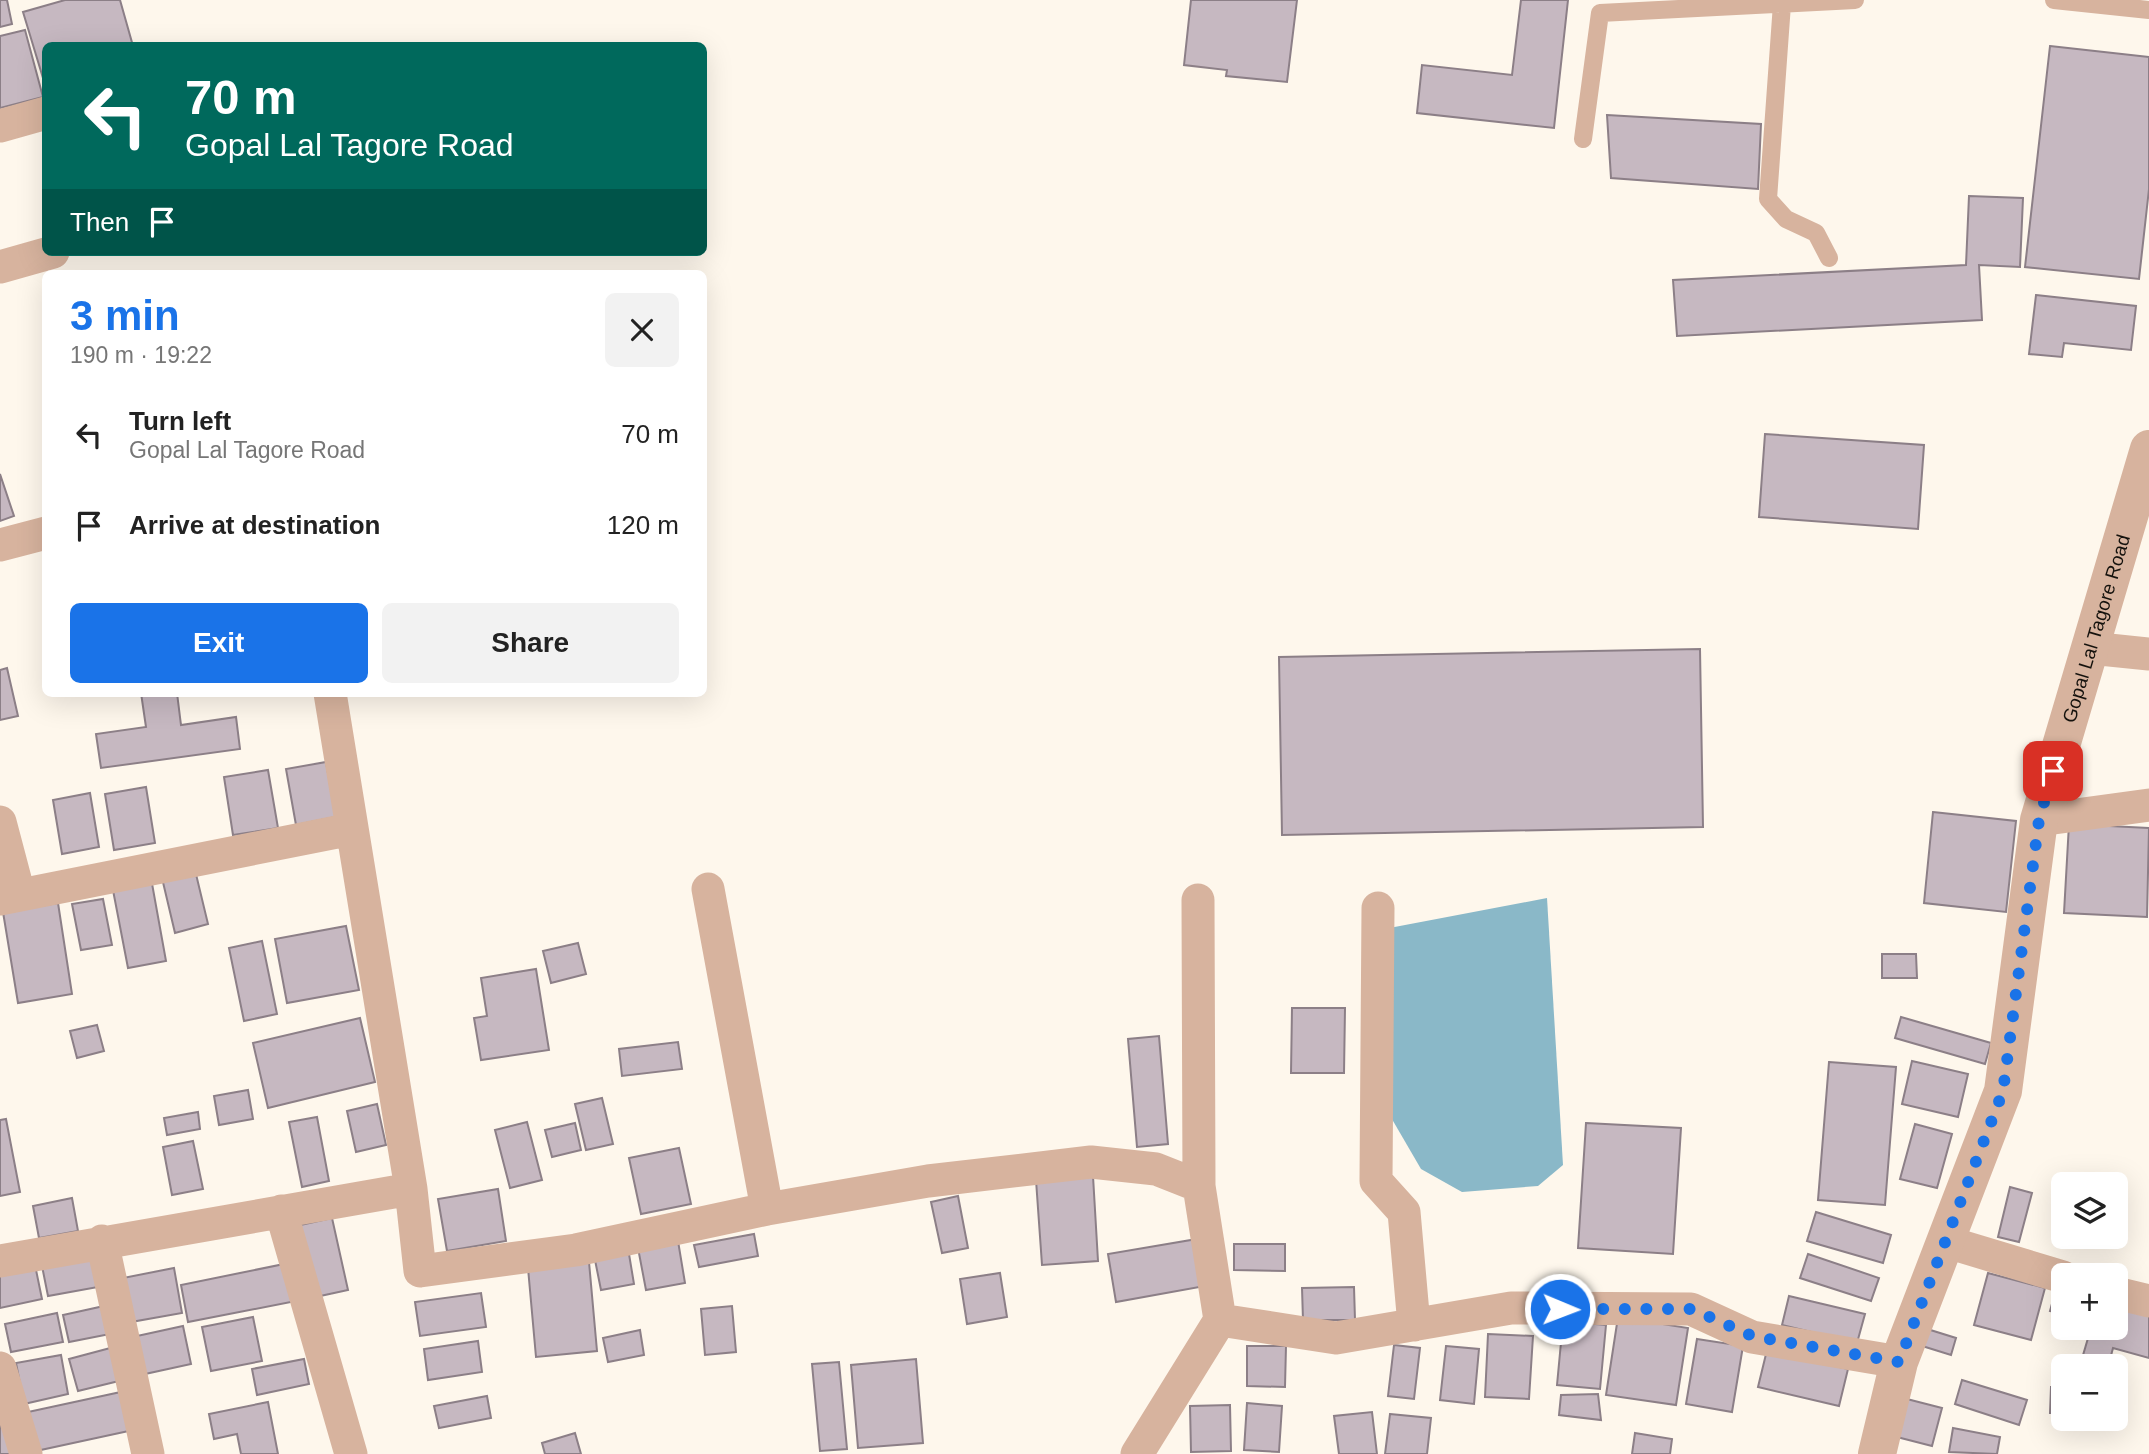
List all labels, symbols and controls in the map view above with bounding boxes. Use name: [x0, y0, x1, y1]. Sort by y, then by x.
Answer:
icon: left: [70, 70, 161, 161]
text: 70 m: [185, 70, 297, 124]
text: Gopal Lal Tagore Road: [185, 127, 514, 163]
icon: arrive: [143, 203, 181, 241]
text: Then: [70, 207, 129, 237]
text: 3 min: [70, 292, 180, 339]
button: close: [605, 293, 679, 367]
text: 190 m · 19:22: [70, 342, 212, 368]
text: Turn left: [129, 406, 231, 436]
icon: left: [70, 416, 108, 454]
text: 70 m: [621, 419, 679, 449]
text: Gopal Lal Tagore Road: [129, 437, 365, 463]
icon: arrive: [70, 507, 108, 545]
text: Arrive at destination: [129, 510, 380, 540]
text: 120 m: [607, 510, 679, 540]
street label: Gopal Lal Tagore Road: [2058, 532, 2134, 725]
button: Exit: [70, 603, 368, 683]
button: Share: [382, 603, 679, 683]
pin: [2023, 741, 2083, 801]
icon: arrive: [2034, 752, 2072, 790]
map controls: [2051, 1172, 2128, 1431]
button: layers: [2051, 1172, 2128, 1249]
button: +: [2051, 1263, 2128, 1340]
position arrow: [1523, 1272, 1597, 1346]
button: −: [2051, 1354, 2128, 1431]

